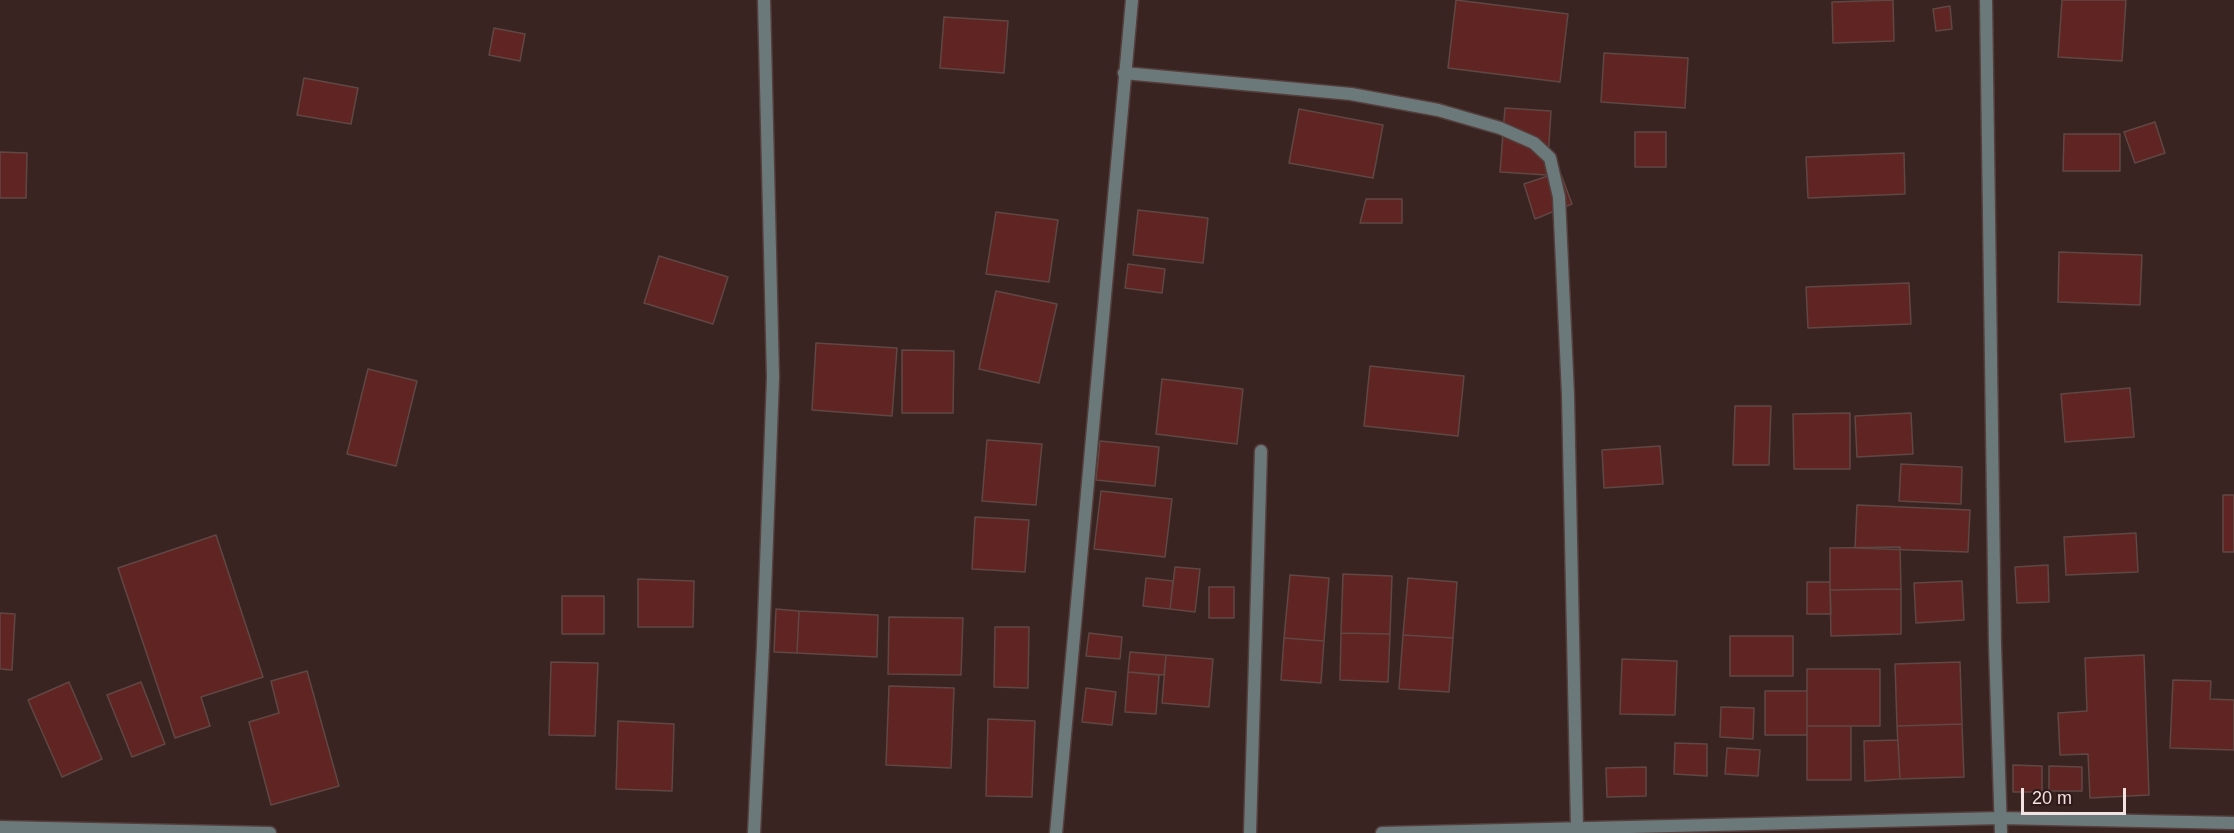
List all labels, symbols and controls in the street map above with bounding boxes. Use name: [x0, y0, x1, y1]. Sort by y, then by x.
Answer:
scale bar: [2024, 776, 2129, 814]
text: 20 m: [2032, 788, 2072, 808]

